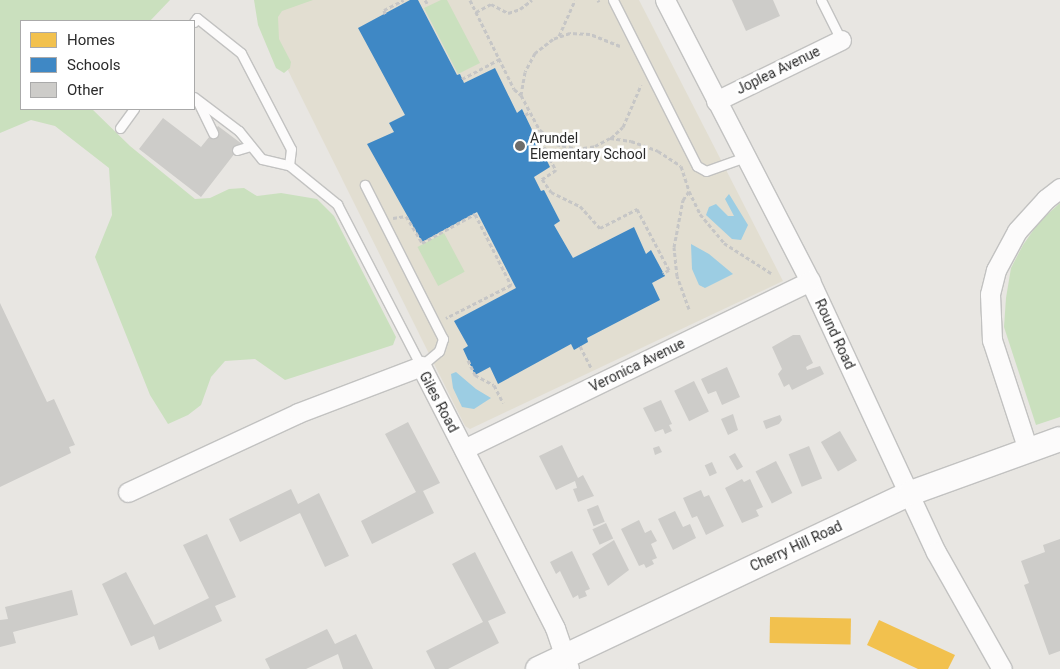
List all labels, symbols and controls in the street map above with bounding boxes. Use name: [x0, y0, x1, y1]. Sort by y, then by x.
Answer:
legend: [20, 20, 195, 110]
text: Homes: [67, 31, 115, 49]
street label: Joplea Avenue: [733, 42, 823, 98]
text: Schools: [67, 56, 121, 74]
text: Other: [67, 81, 104, 99]
place label: Arundel Elementary School: [530, 130, 646, 162]
marker: Arundel Elementary School: [514, 140, 526, 152]
street label: Round Road: [811, 296, 859, 372]
street label: Veronica Avenue: [587, 335, 687, 395]
street label: Giles Road: [416, 369, 462, 435]
street label: Cherry Hill Road: [747, 517, 845, 575]

